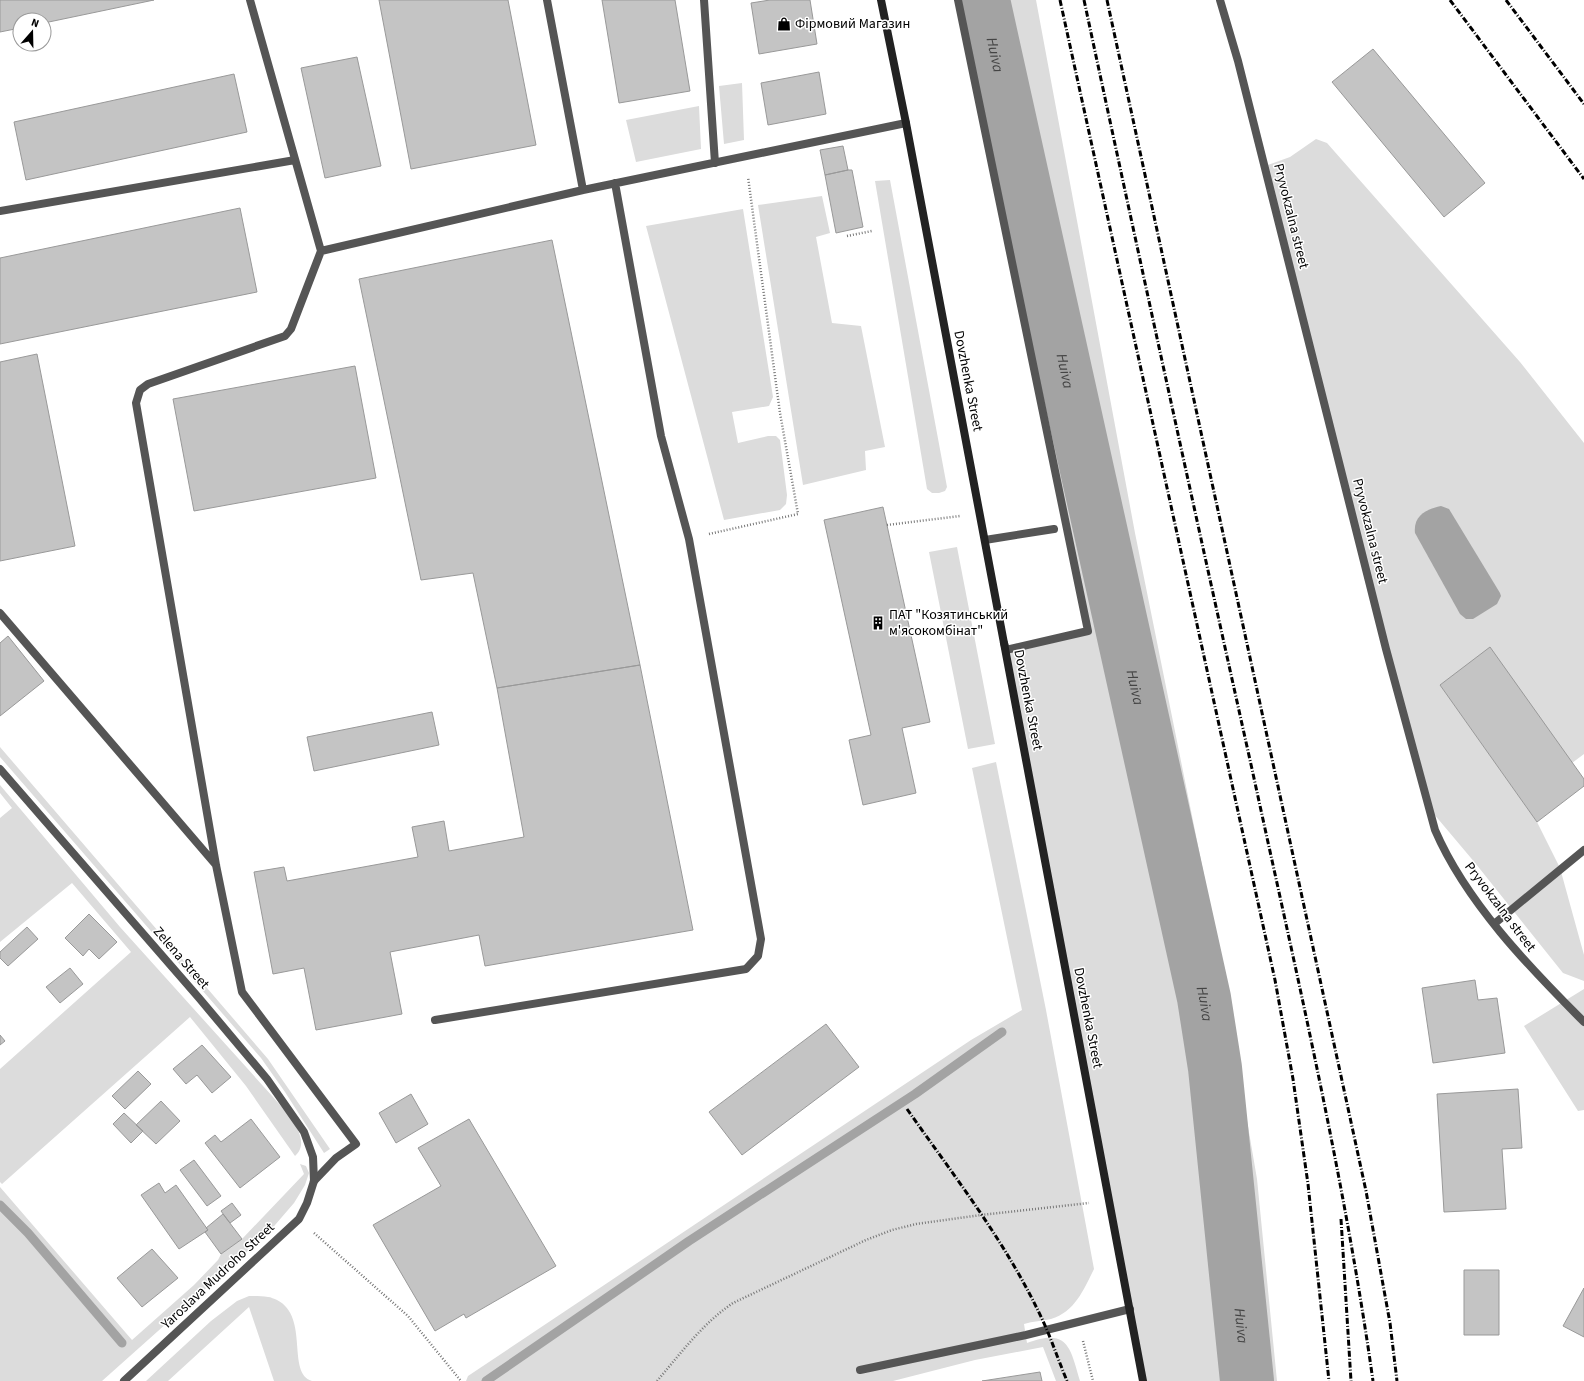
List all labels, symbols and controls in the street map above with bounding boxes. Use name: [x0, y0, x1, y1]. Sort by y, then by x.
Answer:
north arrow: [12, 12, 52, 52]
place label: Фірмовий Магазин: [795, 14, 910, 34]
text: N: [29, 15, 41, 31]
shop icon: Фірмовий Магазин: [776, 16, 792, 32]
water label: Huiva: [981, 35, 1009, 74]
street label: Pryvokzalna street: [1268, 161, 1314, 271]
street label: Dovzhenka Street: [948, 329, 988, 433]
water label: Huiva: [1051, 351, 1079, 391]
street label: Pryvokzalna street: [1347, 476, 1393, 586]
place label: ПАТ "Козятинський м'ясокомбінат": [889, 605, 1008, 641]
building icon: ПАТ "Козятинський м'ясокомбінат": [870, 615, 886, 631]
street label: Dovzhenka Street: [1008, 648, 1048, 752]
water label: Huiva: [1121, 668, 1149, 707]
street label: Pryvokzalna street: [1460, 858, 1541, 956]
street label: Zelena Street: [148, 922, 214, 994]
street label: Dovzhenka Street: [1068, 966, 1108, 1070]
water label: Huiva: [1191, 984, 1218, 1023]
street label: Yaroslava Mudroho Street: [156, 1218, 279, 1335]
water label: Huiva: [1229, 1307, 1254, 1344]

